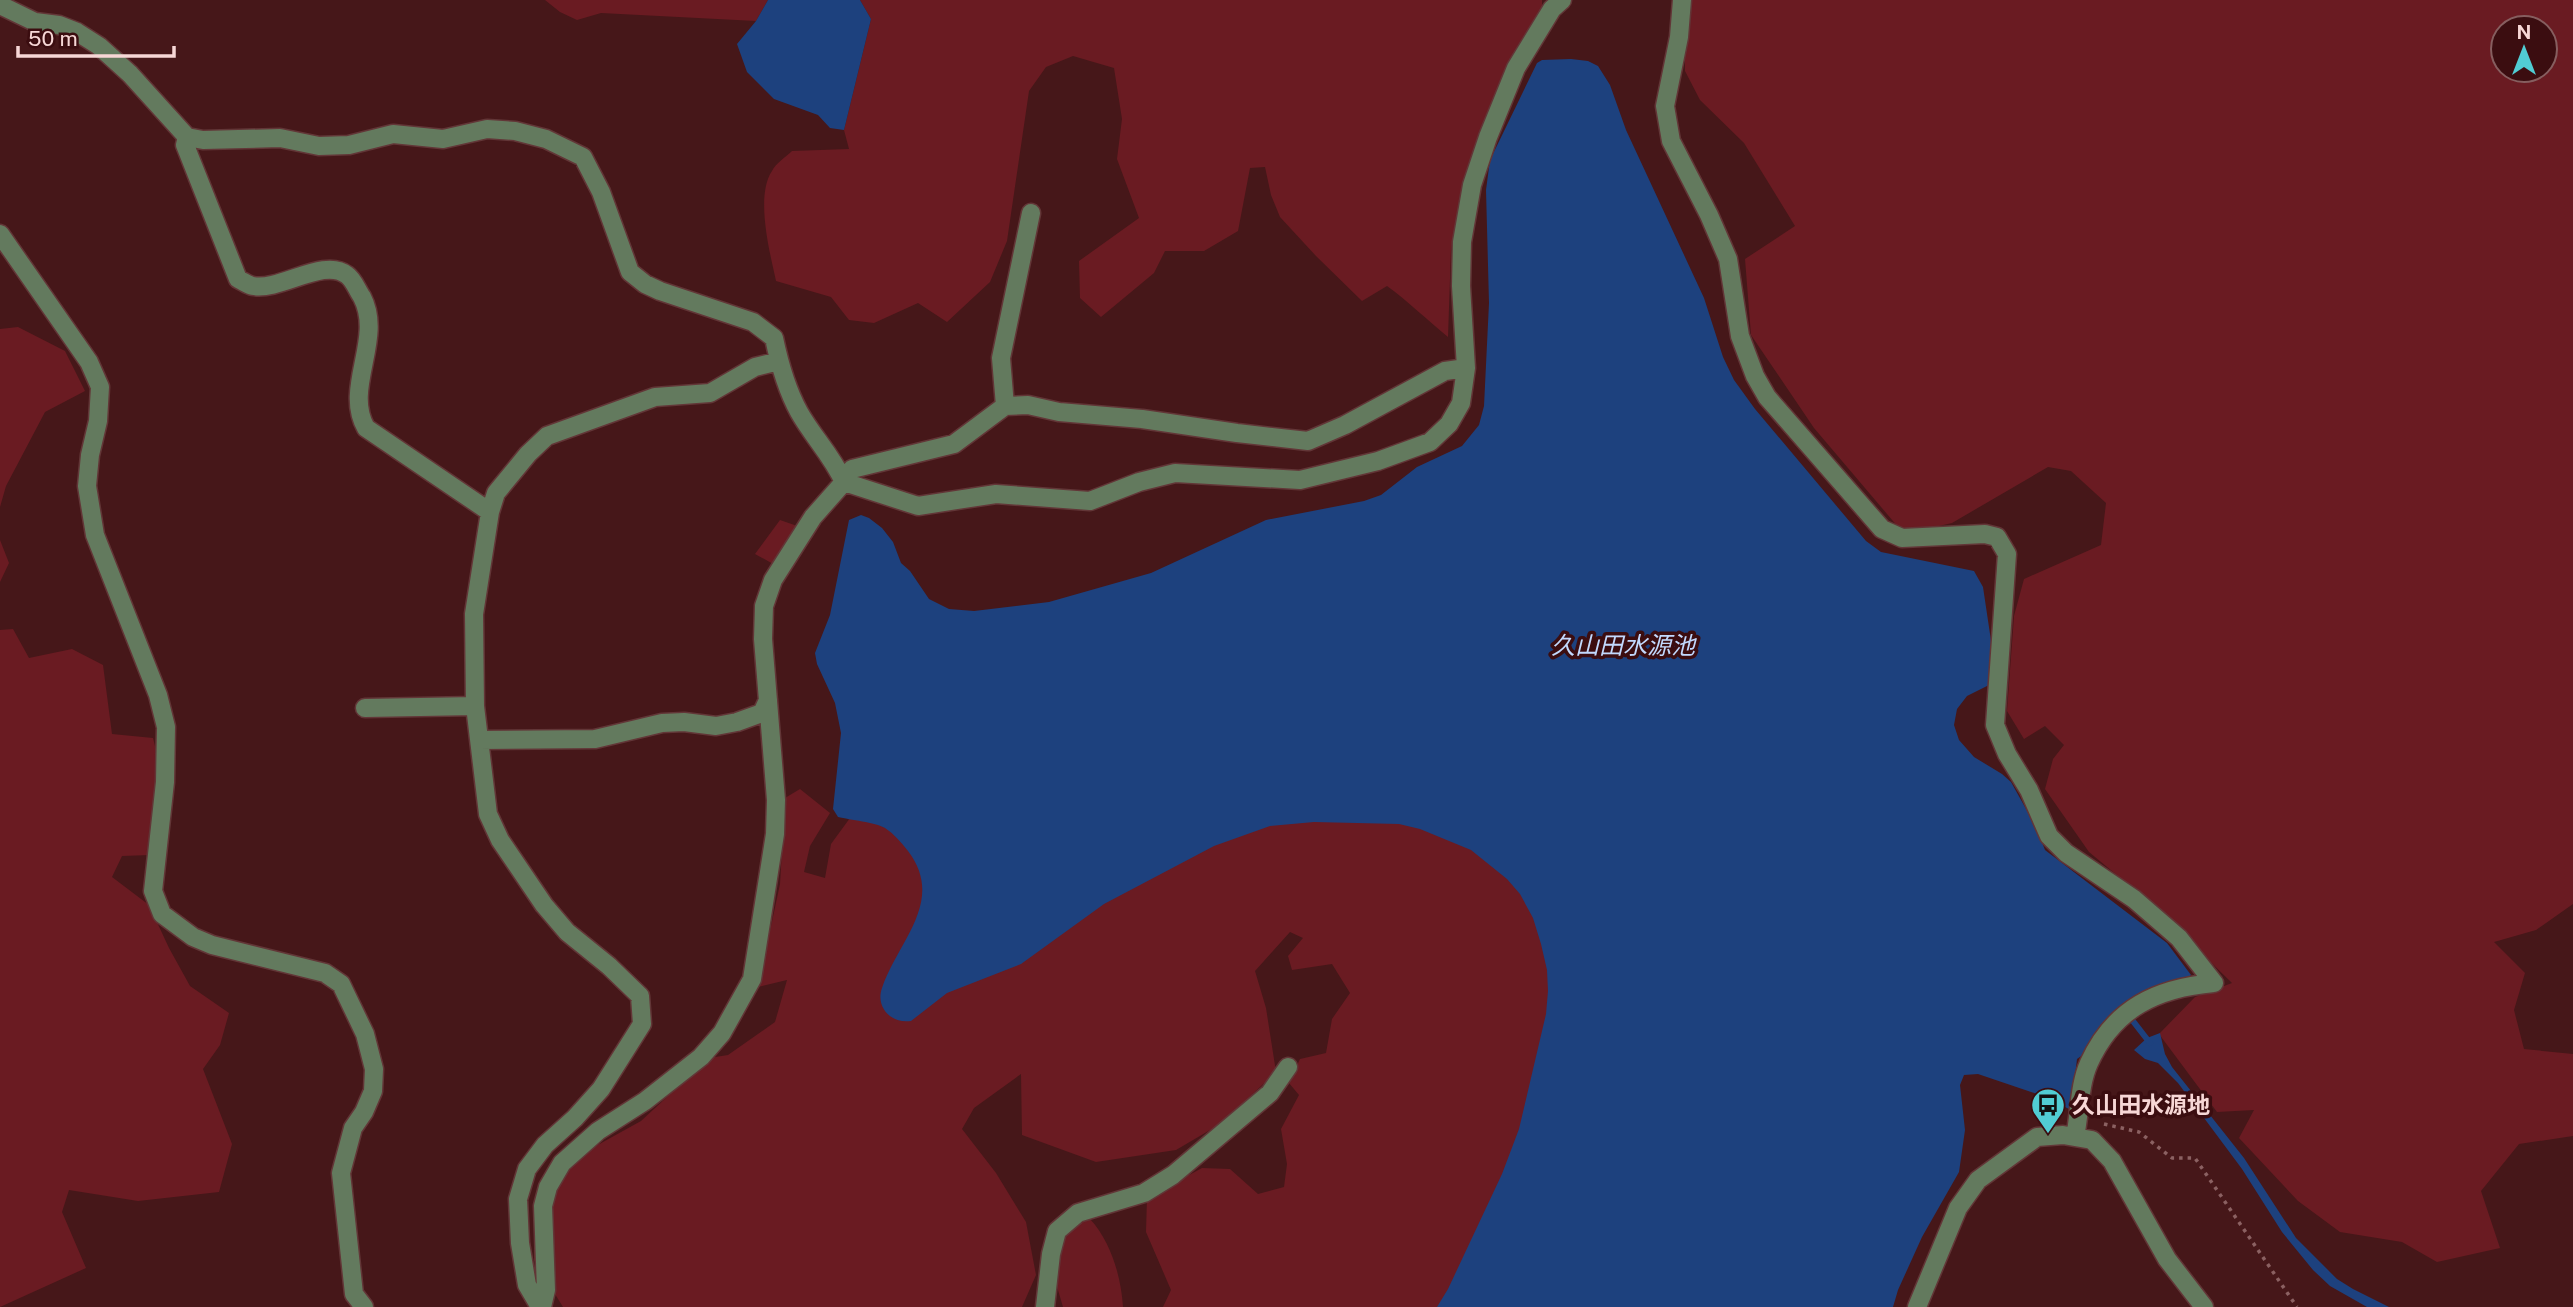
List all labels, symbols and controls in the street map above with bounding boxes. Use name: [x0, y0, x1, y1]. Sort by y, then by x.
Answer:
scale bar: [18, 14, 173, 58]
north arrow: [2489, 14, 2559, 84]
text: N: [2517, 21, 2531, 43]
text: 50 m: [28, 26, 78, 51]
water label: 久山田水源池: [1551, 631, 1697, 659]
bus stop icon: 久山田水源地: [2029, 1086, 2067, 1135]
place label: 久山田水源地: [2072, 1091, 2210, 1118]

